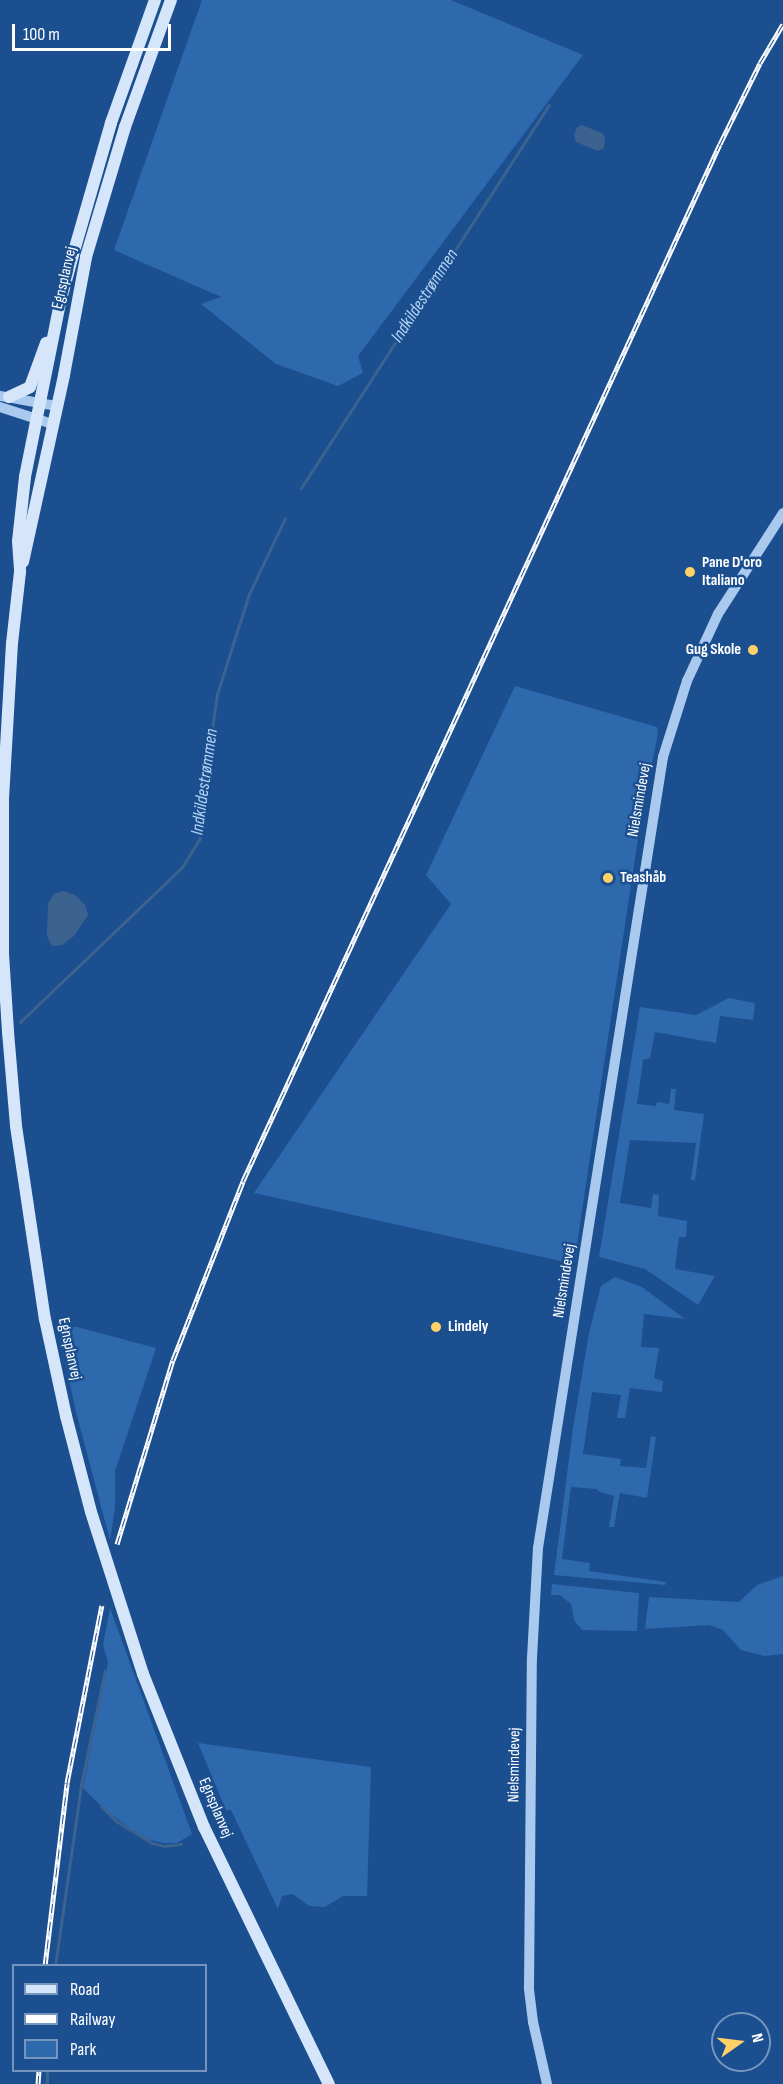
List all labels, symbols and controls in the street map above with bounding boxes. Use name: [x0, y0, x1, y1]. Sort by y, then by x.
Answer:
scale bar: [15, 12, 174, 50]
text: 100 m: [23, 24, 60, 45]
street label: Egnsplanvej: [49, 245, 81, 311]
water label: Indkildestrømmen: [387, 245, 463, 347]
place label: Pane D'oro Italiano: [702, 553, 762, 591]
marker: Pane D'oro Italiano: [683, 565, 697, 579]
place label: Gug Skole: [686, 640, 741, 660]
marker: Gug Skole: [746, 643, 760, 657]
water label: Indkildestrømmen: [187, 727, 223, 837]
street label: Nielsmindevej: [624, 762, 656, 838]
place label: Teashåb: [620, 868, 666, 888]
marker: Teashåb: [601, 871, 615, 885]
street label: Nielsmindevej: [550, 1243, 580, 1319]
street label: Egnsplanvej: [53, 1316, 85, 1382]
place label: Lindely: [448, 1317, 488, 1337]
marker: Lindely: [429, 1320, 443, 1334]
street label: Nielsmindevej: [505, 1727, 525, 1803]
street label: Egnsplanvej: [194, 1775, 236, 1841]
legend: [12, 1964, 207, 2072]
text: Road: [70, 1979, 100, 2000]
text: Railway: [70, 2009, 115, 2030]
north arrow: [711, 2012, 771, 2072]
text: N: [747, 2032, 767, 2044]
text: Park: [70, 2039, 96, 2060]

